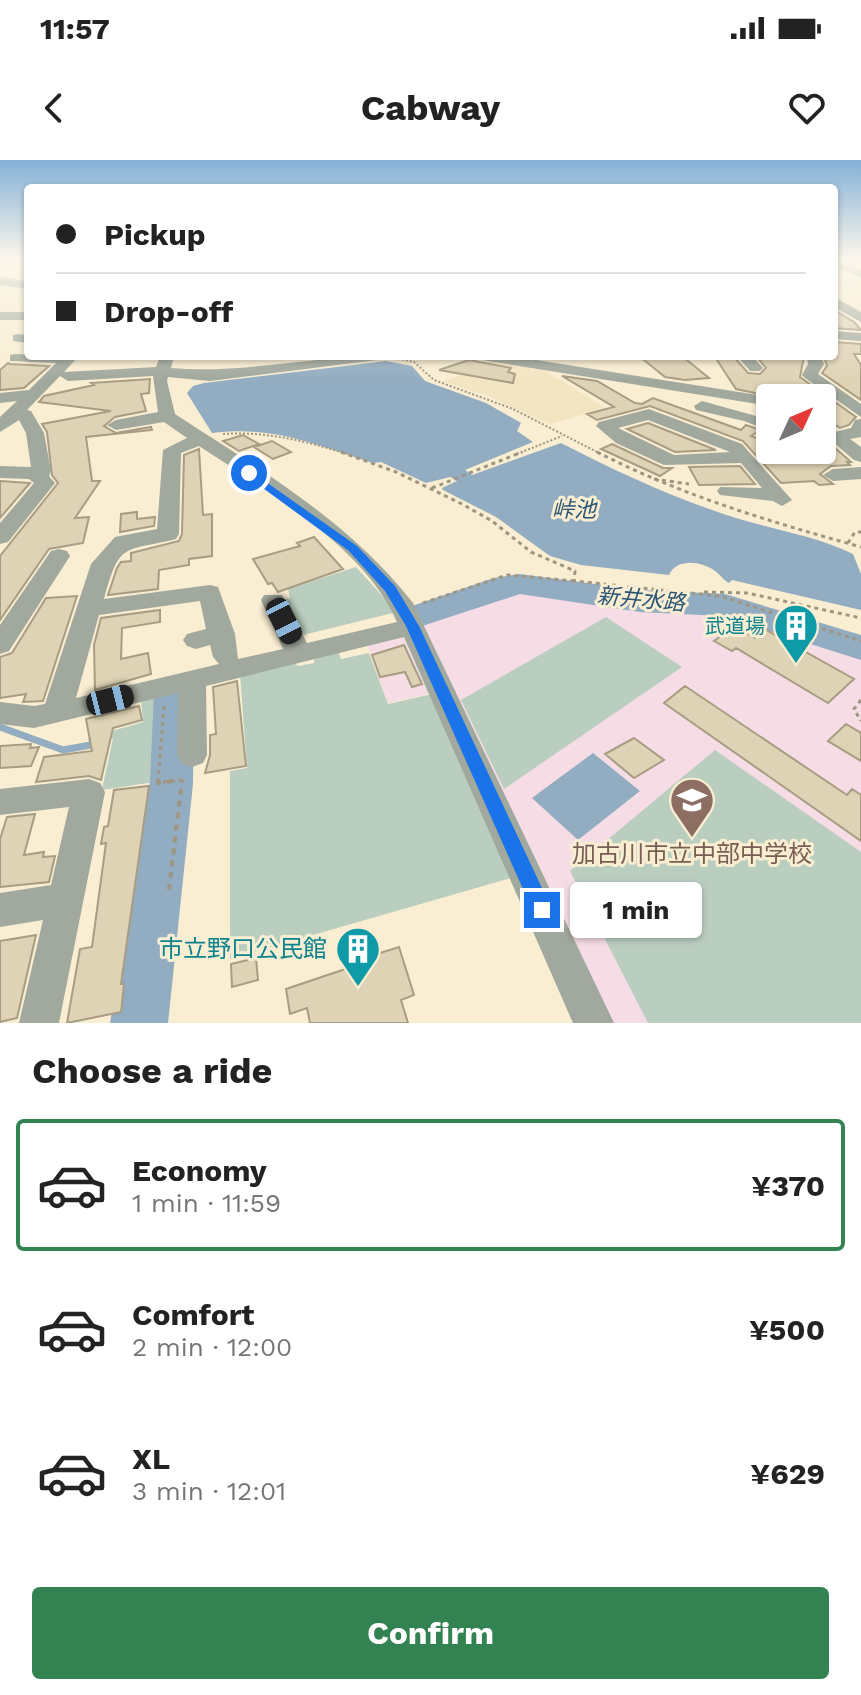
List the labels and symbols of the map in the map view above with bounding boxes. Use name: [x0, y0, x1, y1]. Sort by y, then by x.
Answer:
north arrow: [756, 384, 836, 464]
route start: [231, 455, 267, 491]
water label: 峠池: [552, 497, 598, 522]
water label: 新井水路: [596, 583, 688, 615]
car: [262, 594, 306, 648]
building icon: 武道場: [772, 602, 820, 665]
place label: 武道場: [705, 614, 765, 638]
car: [84, 683, 136, 717]
school or university icon: 加古川市立中部中学校: [668, 776, 716, 839]
place label: 加古川市立中部中学校: [572, 840, 812, 868]
callout: 1 min: [570, 882, 702, 938]
route end: [524, 892, 560, 928]
building icon: 市立野口公民館: [334, 925, 382, 988]
place label: 市立野口公民館: [159, 935, 327, 963]

